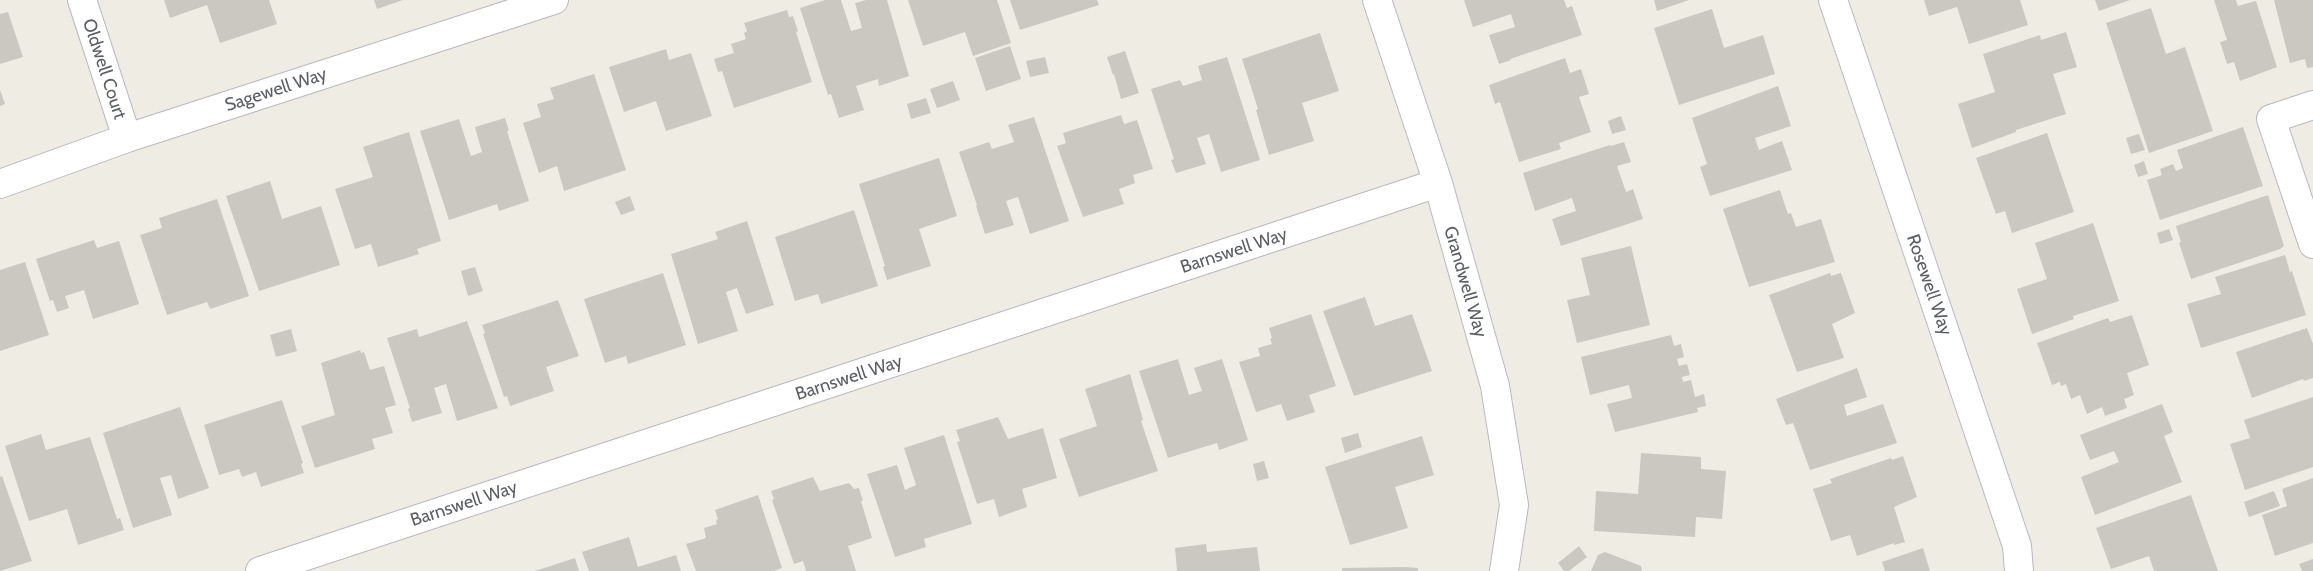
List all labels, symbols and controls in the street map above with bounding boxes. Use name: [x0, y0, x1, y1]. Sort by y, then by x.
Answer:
street label: Oldwell Court: [78, 16, 130, 122]
street label: Sagewell Way: [222, 63, 330, 117]
street label: Barnswell Way: [1178, 224, 1290, 278]
street label: Grandwell Way: [1439, 224, 1491, 340]
street label: Rosewell Way: [1902, 232, 1956, 338]
street label: Barnswell Way: [793, 351, 905, 405]
street label: Barnswell Way: [408, 477, 520, 531]

